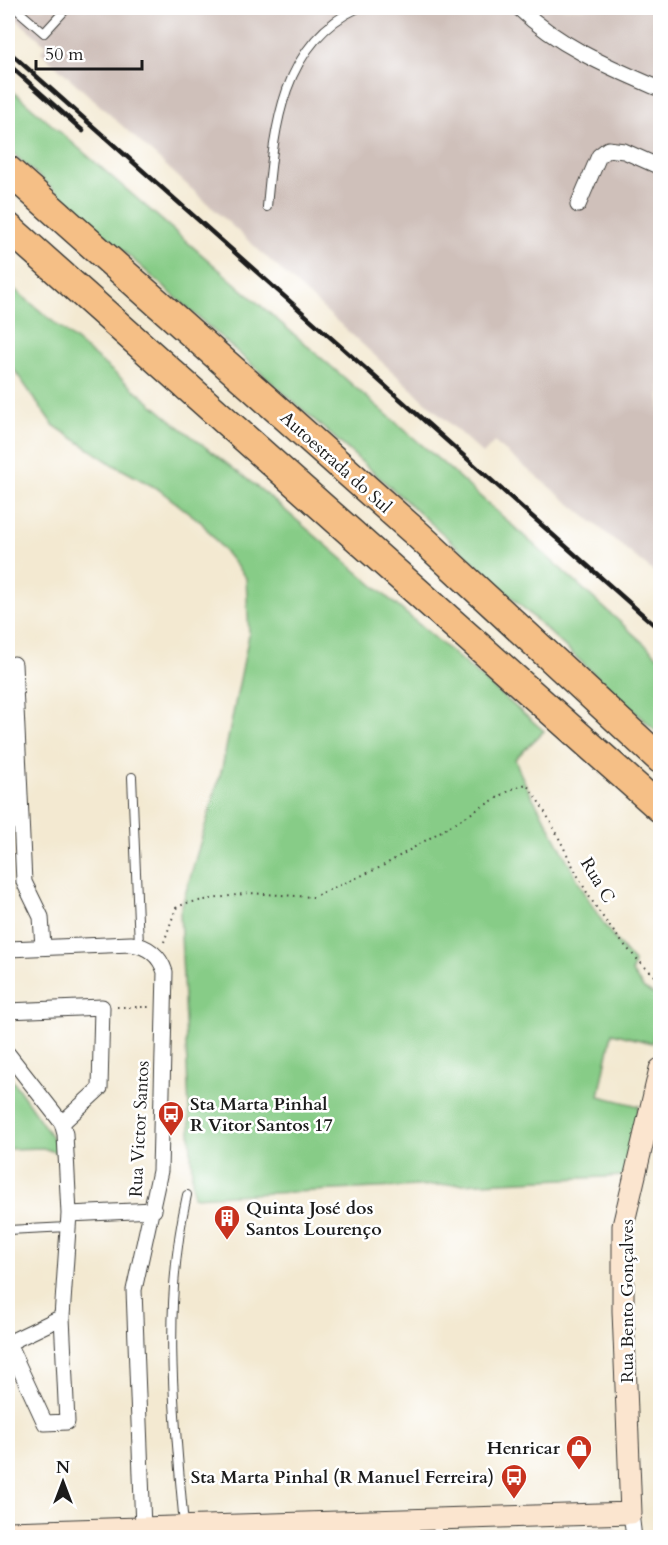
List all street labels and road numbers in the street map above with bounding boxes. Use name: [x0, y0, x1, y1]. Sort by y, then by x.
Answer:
street label: Autoestrada do Sul: [274, 406, 397, 519]
street label: Rua C: [574, 853, 621, 908]
street label: Rua Victor Santos: [123, 1060, 156, 1198]
street label: Rua Bento Gonçalves: [615, 1219, 640, 1383]

